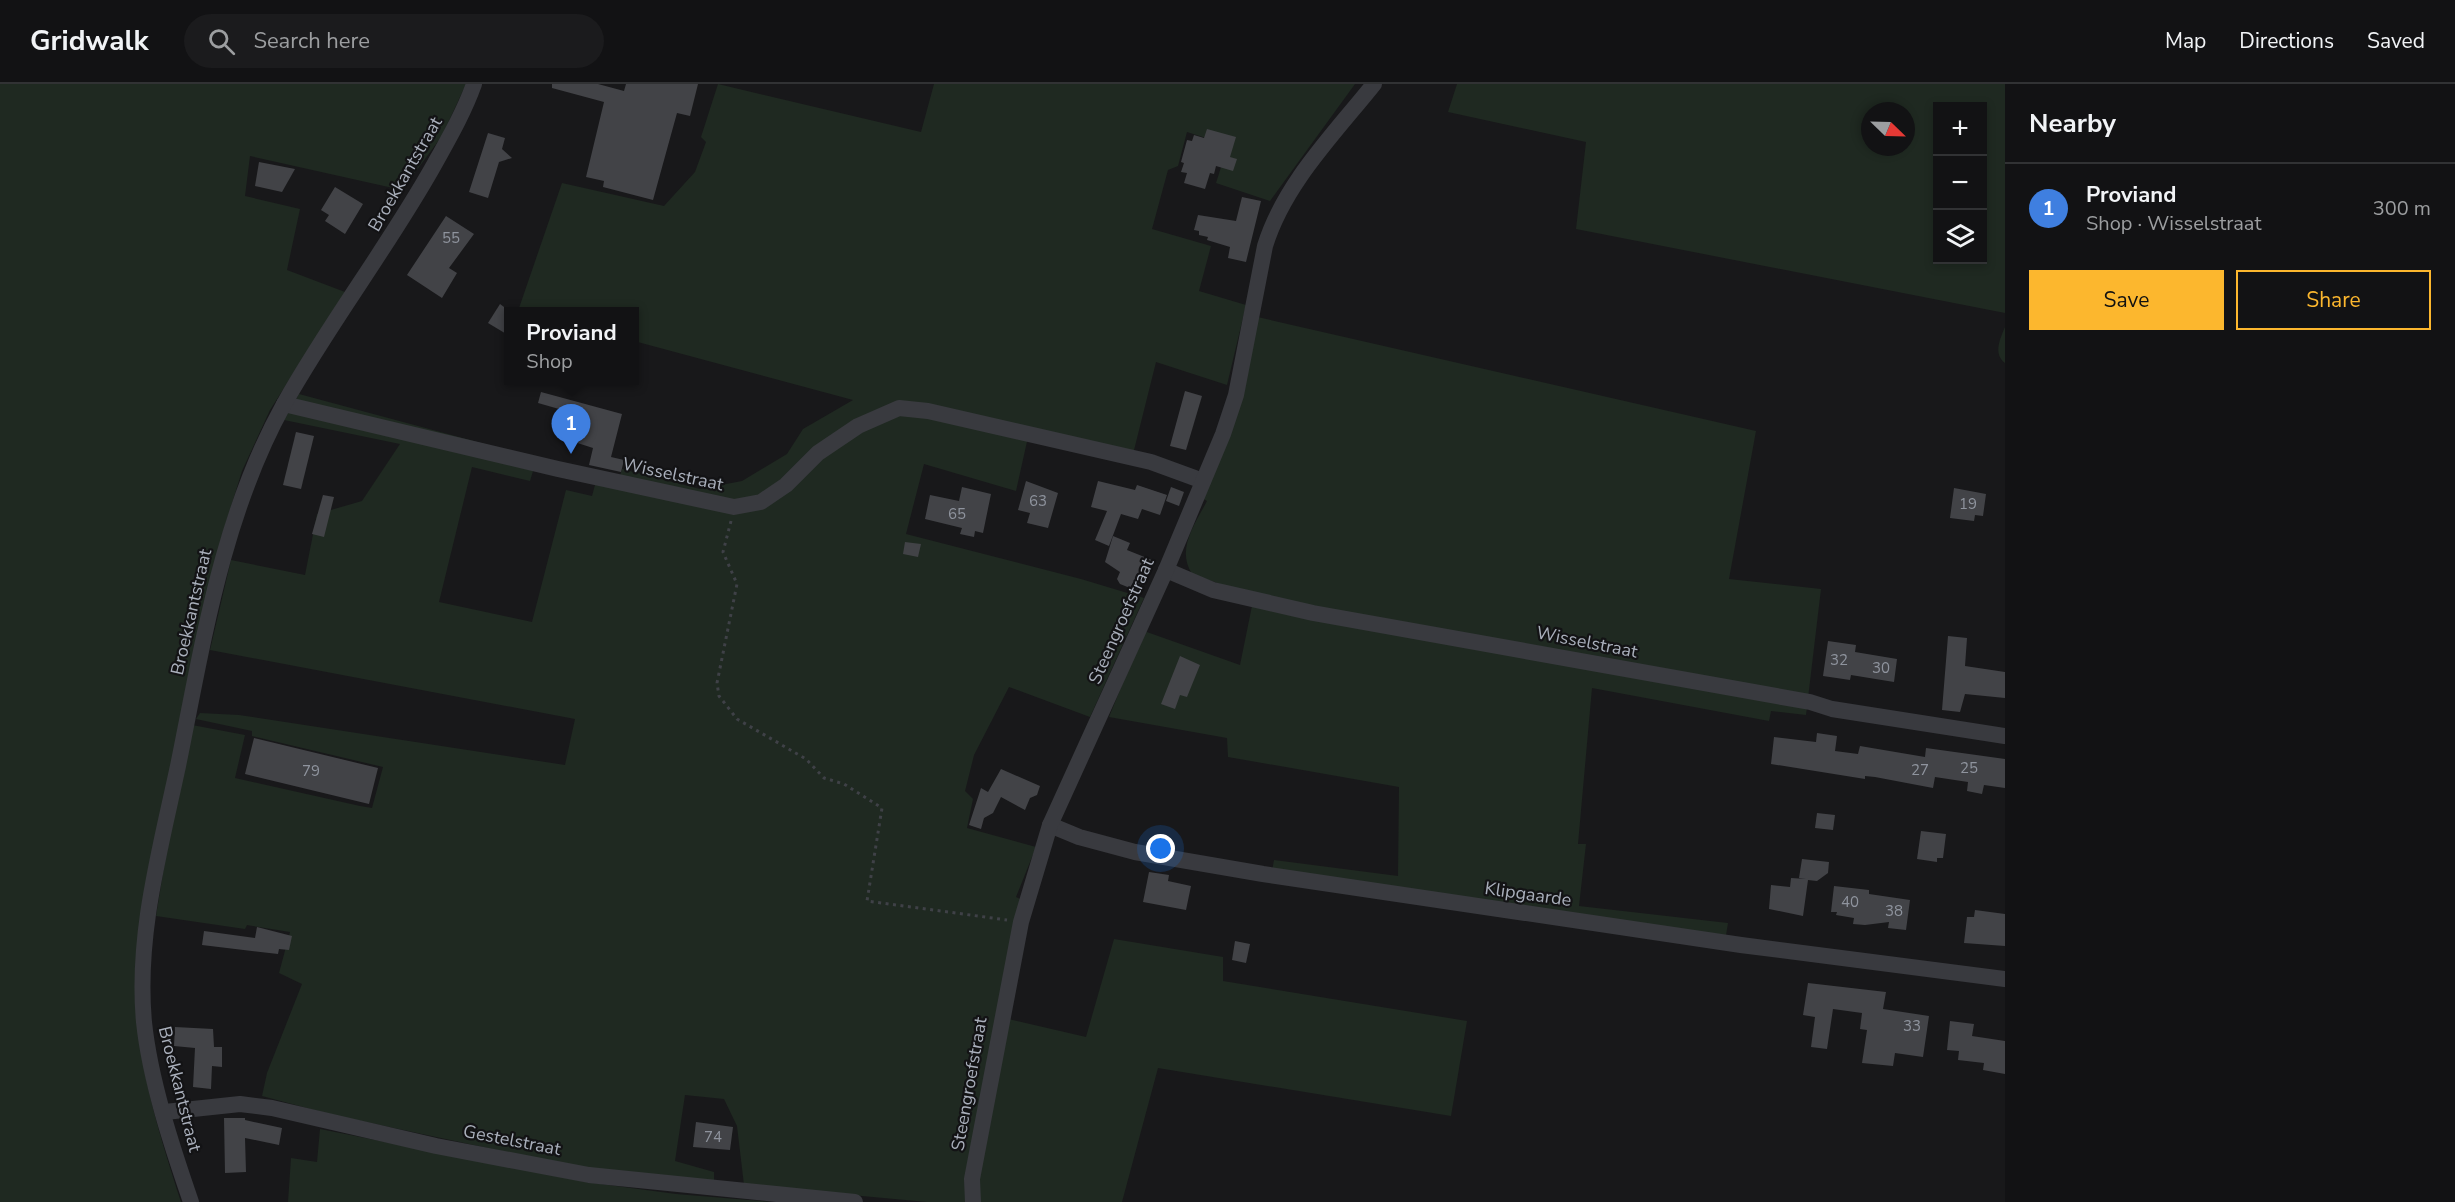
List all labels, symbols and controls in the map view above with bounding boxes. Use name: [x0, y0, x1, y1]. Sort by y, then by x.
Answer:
search box: [184, 14, 604, 68]
text: Gridwalk: [30, 22, 148, 60]
icon: search: [205, 25, 238, 58]
text: Search here: [253, 26, 370, 56]
text: Map: [2165, 27, 2206, 55]
text: Directions: [2239, 27, 2334, 55]
text: Saved: [2367, 27, 2425, 55]
north arrow: [1861, 102, 1915, 156]
map controls: [1933, 102, 1987, 264]
button: +: [1933, 102, 1987, 156]
text: Nearby: [2029, 106, 2116, 141]
street label: Broekkantstraat: [362, 112, 448, 236]
button: −: [1933, 156, 1987, 210]
text: Proviand: [2086, 180, 2176, 210]
text: 1: [2043, 195, 2055, 222]
text: 300 m: [2373, 195, 2431, 222]
button: layers: [1933, 210, 1987, 264]
text: Shop · Wisselstraat: [2086, 210, 2261, 237]
house number: 55: [442, 228, 460, 248]
button: Save: [2029, 270, 2224, 330]
button: Share: [2236, 270, 2431, 330]
popup: [504, 307, 639, 385]
text: Proviand: [526, 318, 617, 348]
text: Shop: [526, 348, 573, 375]
pin: 1: [552, 404, 590, 454]
street label: Wisselstraat: [620, 452, 726, 497]
house number: 63: [1029, 491, 1047, 511]
house number: 19: [1959, 494, 1977, 514]
house number: 65: [948, 504, 966, 524]
street label: Broekkantstraat: [165, 546, 217, 677]
street label: Steengroefstraat: [1082, 554, 1160, 688]
street label: Wisselstraat: [1534, 620, 1640, 664]
house number: 32: [1830, 650, 1848, 670]
house number: 30: [1872, 658, 1890, 678]
house number: 25: [1960, 758, 1978, 778]
house number: 27: [1911, 760, 1929, 780]
house number: 79: [302, 761, 320, 781]
your location: [1146, 834, 1175, 863]
street label: Klipgaarde: [1483, 876, 1573, 912]
house number: 40: [1841, 892, 1859, 912]
house number: 38: [1885, 901, 1903, 921]
street label: Steengroefstraat: [945, 1014, 993, 1153]
house number: 33: [1903, 1016, 1921, 1036]
street label: Broekkantstraat: [153, 1024, 207, 1155]
street label: Gestelstraat: [461, 1119, 563, 1161]
house number: 74: [704, 1127, 722, 1147]

